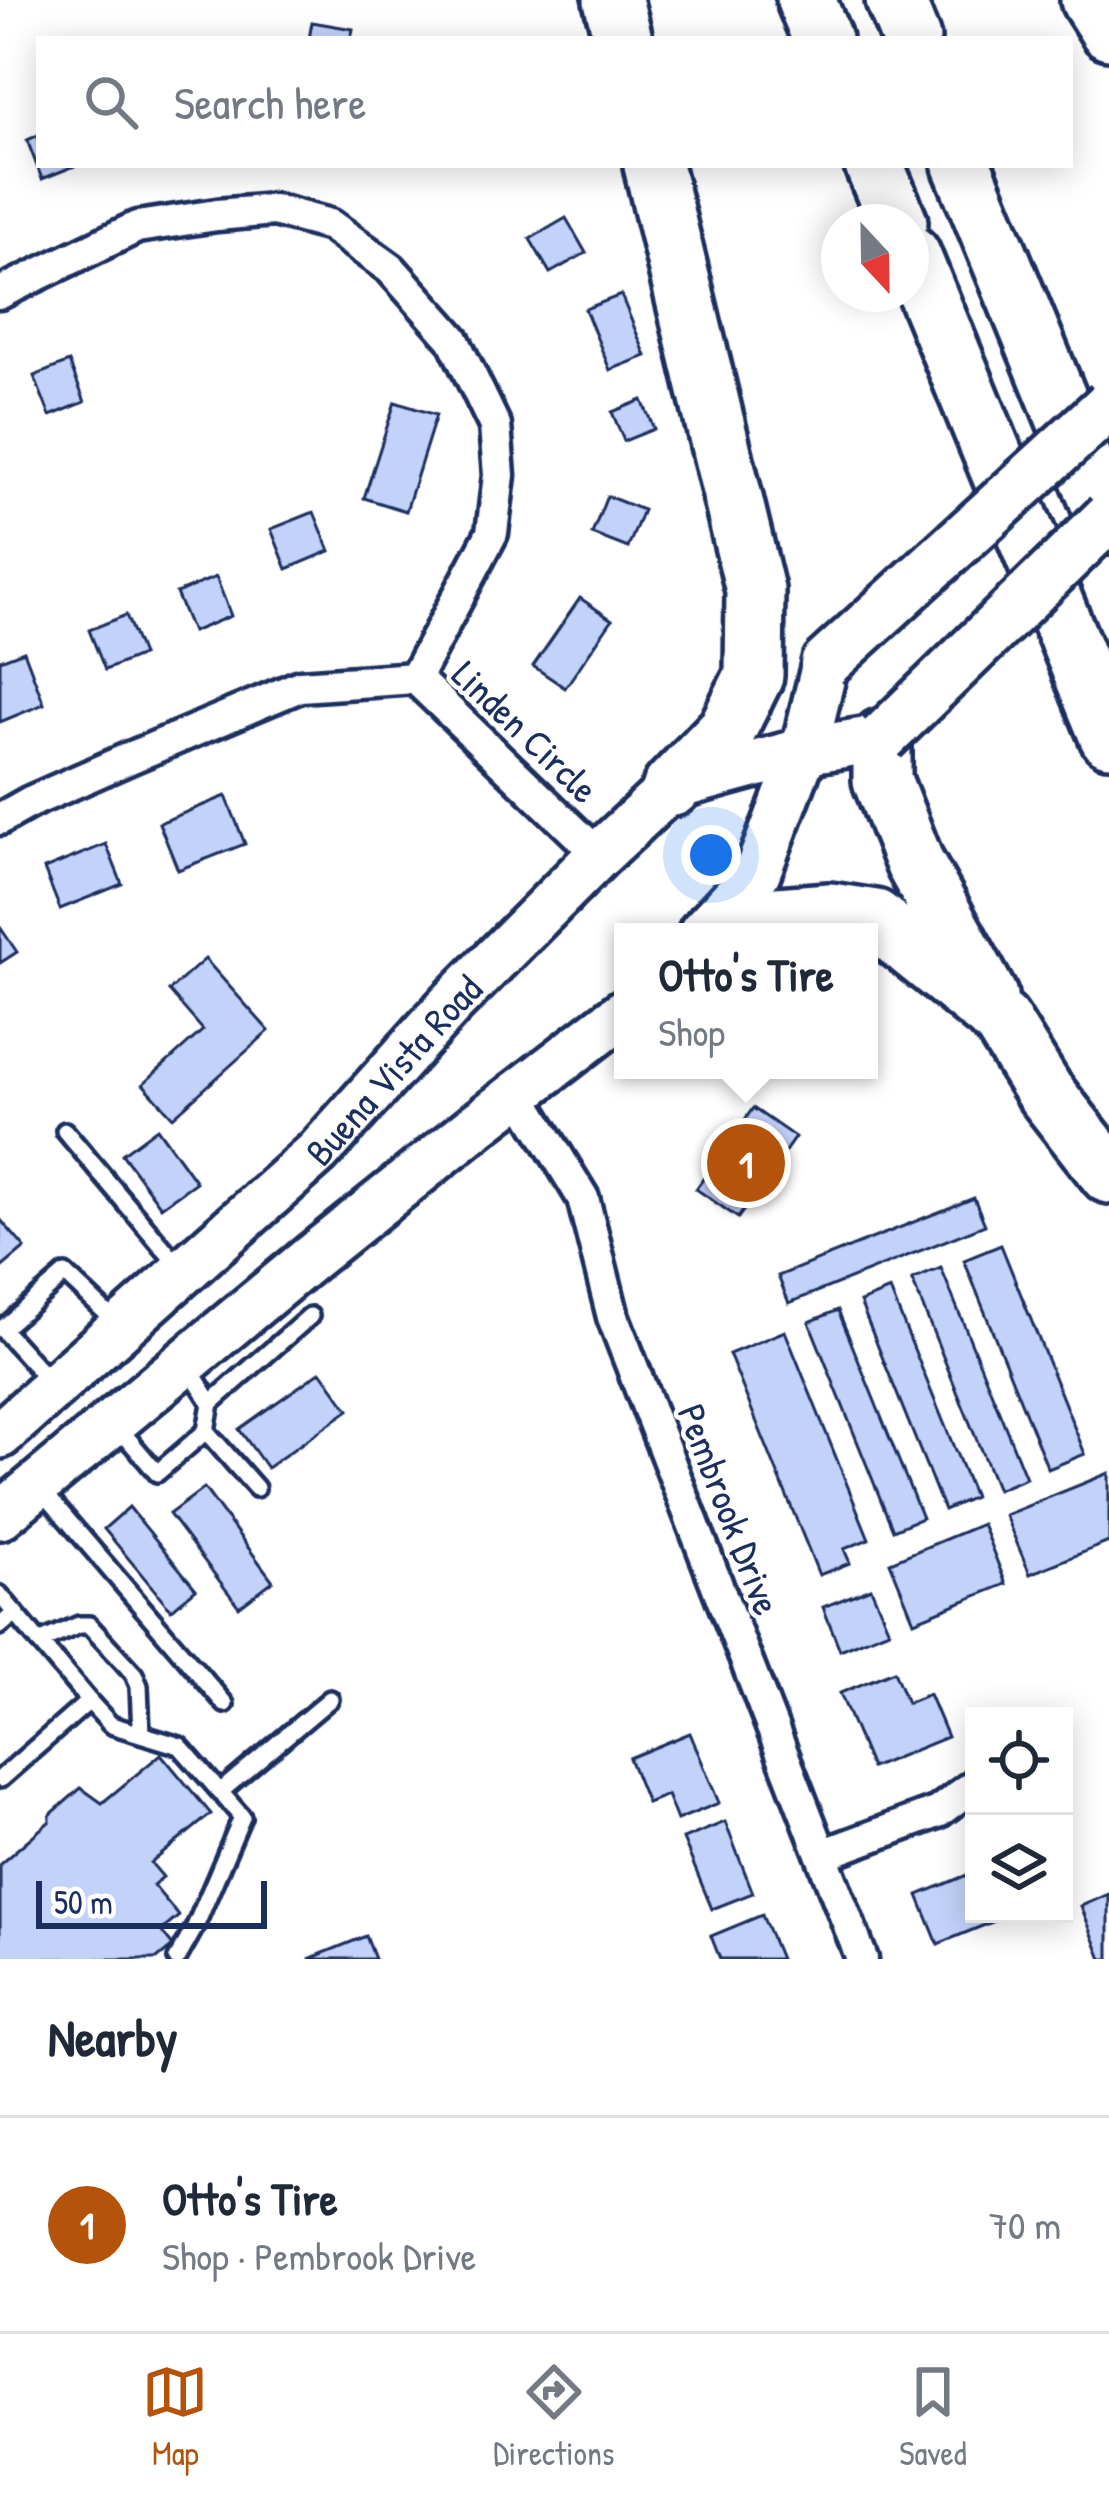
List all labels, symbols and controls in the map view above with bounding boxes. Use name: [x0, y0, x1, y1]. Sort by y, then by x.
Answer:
search box: [36, 36, 1073, 168]
icon: search: [78, 69, 144, 135]
text: Search here: [174, 72, 366, 133]
north arrow: [821, 204, 929, 312]
street label: Linden Circle: [441, 648, 611, 814]
your location: [681, 825, 741, 885]
popup: [614, 923, 878, 1079]
text: Otto's Tire: [658, 944, 834, 1005]
street label: Buena Vista Road: [292, 962, 493, 1176]
text: Shop: [658, 1005, 725, 1058]
pin: 1: [707, 1118, 785, 1208]
street label: Pembrook Drive: [666, 1396, 794, 1622]
map controls: [965, 1707, 1073, 1923]
button: locate: [965, 1707, 1073, 1815]
button: layers: [965, 1815, 1073, 1923]
scale bar: [36, 1875, 267, 1928]
text: 50 m: [54, 1880, 113, 1924]
text: Nearby: [48, 2003, 178, 2072]
text: Otto's Tire: [162, 2168, 338, 2229]
text: 1: [80, 2198, 94, 2251]
text: 70 m: [989, 2198, 1061, 2251]
text: Shop · Pembrook Drive: [162, 2229, 476, 2282]
tab: Map: [142, 2359, 208, 2475]
tab: Directions: [493, 2359, 615, 2475]
tab: Saved: [899, 2359, 967, 2475]

